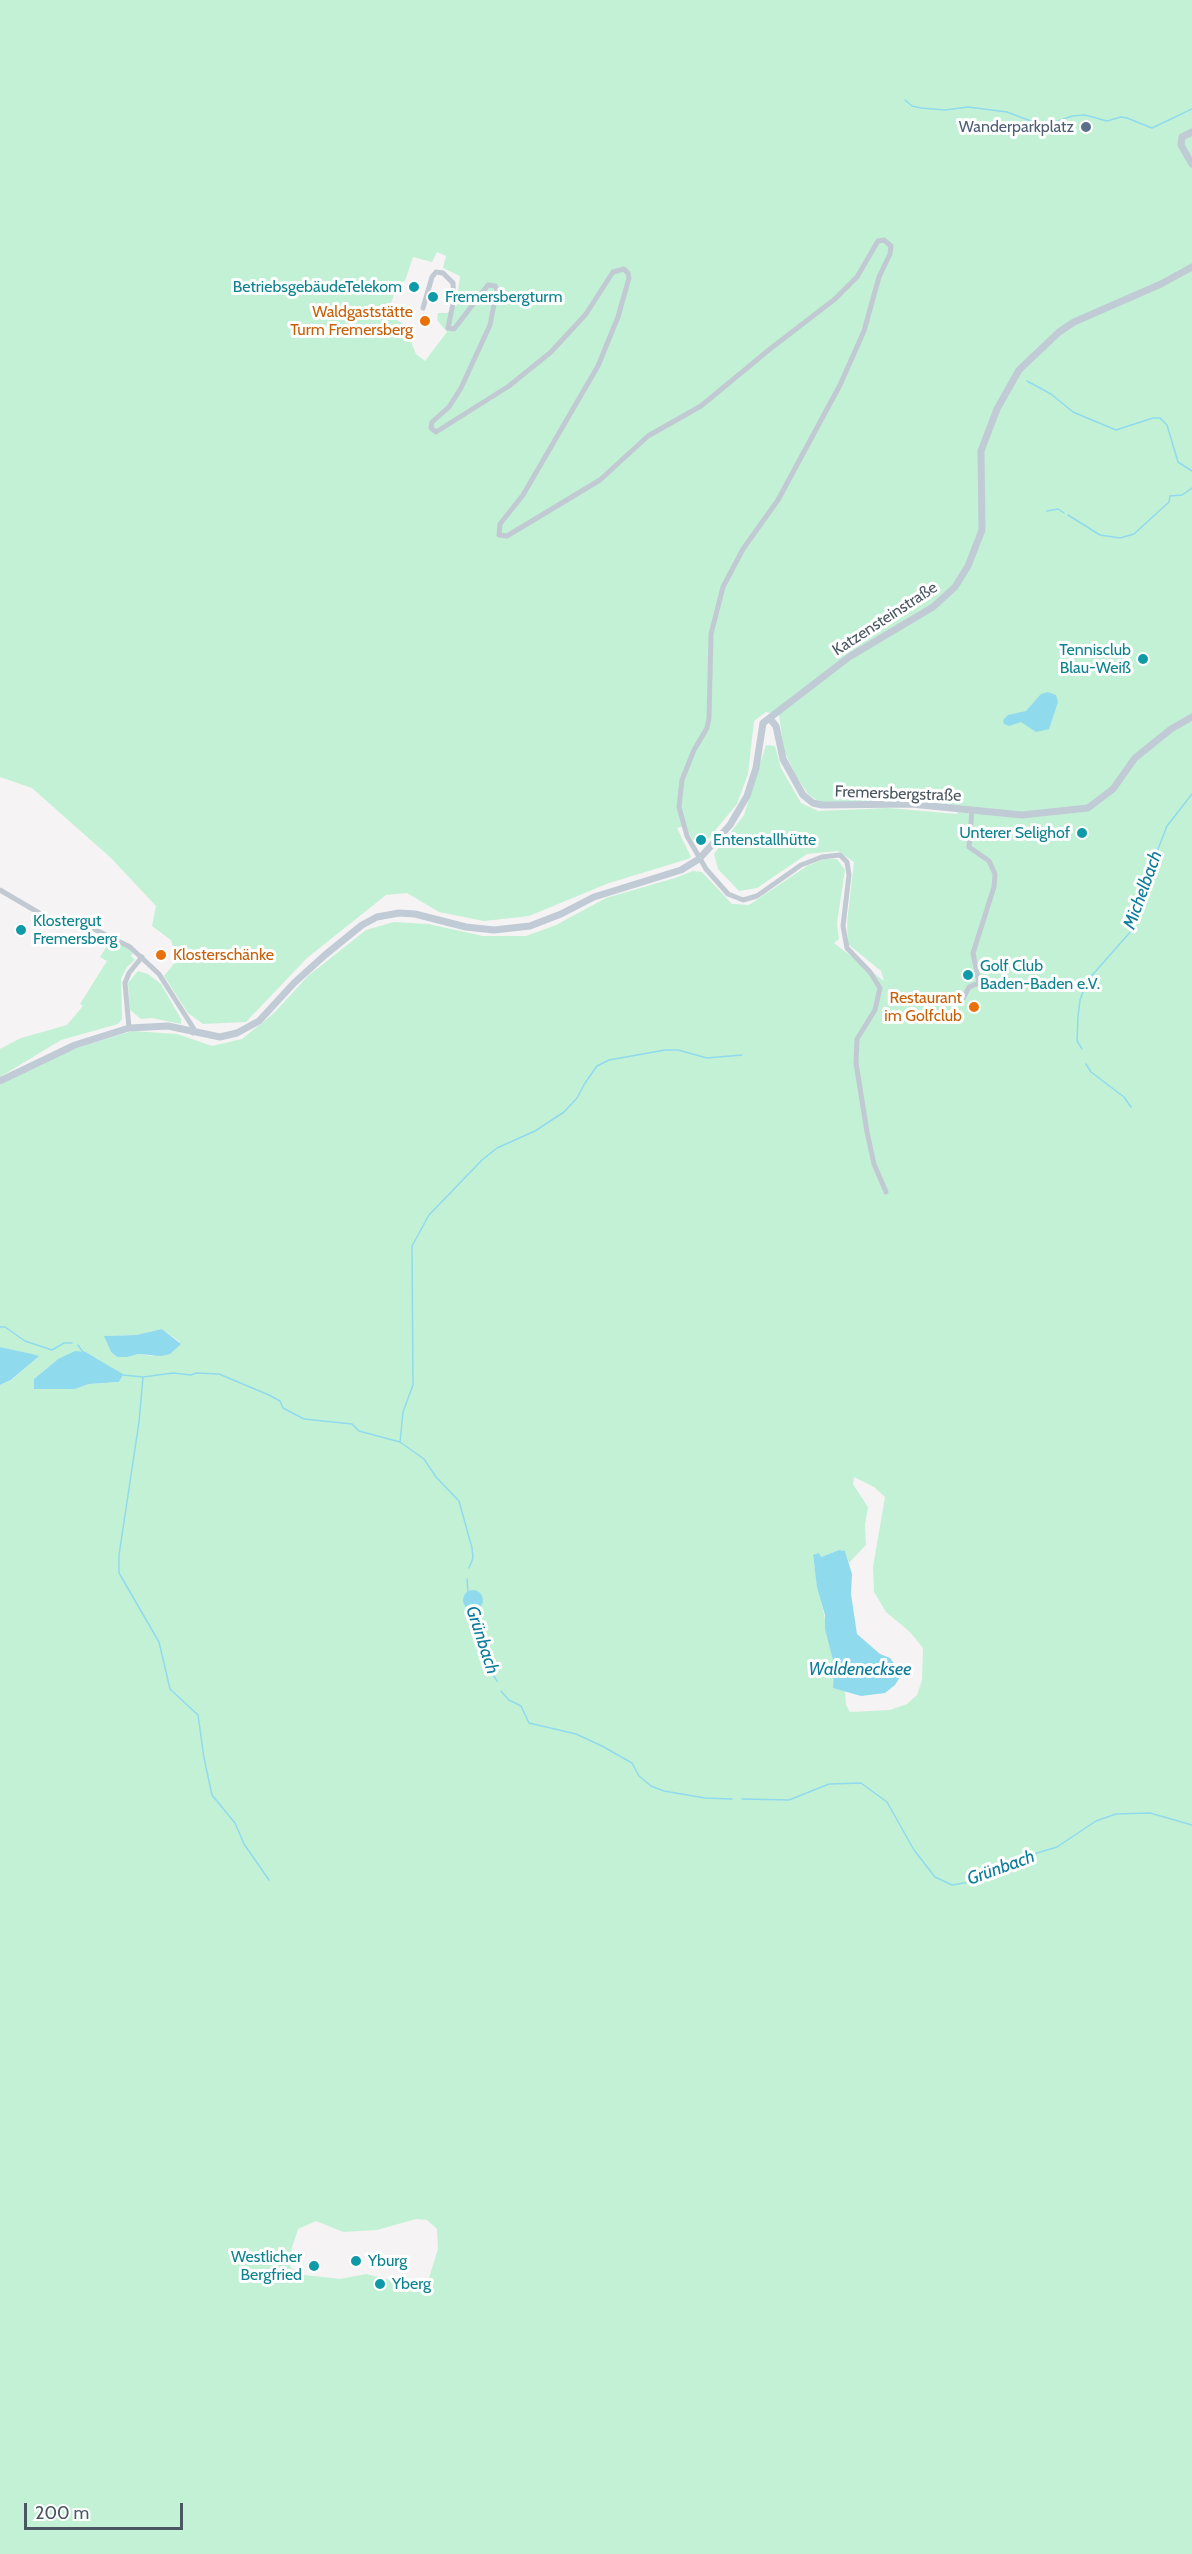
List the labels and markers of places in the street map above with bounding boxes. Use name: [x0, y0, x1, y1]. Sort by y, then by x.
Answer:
place label: Wanderparkplatz: [959, 117, 1074, 137]
marker: Wanderparkplatz: [1079, 120, 1093, 134]
place label: BetriebsgebäudeTelekom: [233, 277, 402, 297]
marker: BetriebsgebäudeTelekom: [407, 280, 421, 294]
place label: Fremersbergturm: [445, 287, 562, 307]
marker: Fremersbergturm: [426, 290, 440, 304]
place label: Waldgaststätte Turm Fremersberg: [290, 302, 413, 340]
marker: Waldgaststätte Turm Fremersberg: [418, 314, 432, 328]
place label: Tennisclub Blau-Weiß: [1059, 640, 1131, 678]
marker: Tennisclub Blau-Weiß: [1136, 652, 1150, 666]
place label: Unterer Selighof: [959, 823, 1070, 843]
marker: Unterer Selighof: [1075, 826, 1089, 840]
place label: Entenstallhütte: [713, 830, 816, 850]
marker: Entenstallhütte: [694, 833, 708, 847]
place label: Klostergut Fremersberg: [33, 911, 118, 949]
marker: Klostergut Fremersberg: [14, 923, 28, 937]
place label: Klosterschänke: [173, 945, 274, 965]
marker: Klosterschänke: [154, 948, 168, 962]
place label: Golf Club Baden-Baden e.V.: [980, 956, 1100, 994]
marker: Golf Club Baden-Baden e.V.: [961, 968, 975, 982]
place label: Restaurant im Golfclub: [884, 988, 962, 1026]
marker: Restaurant im Golfclub: [967, 1000, 981, 1014]
place label: Westlicher Bergfried: [231, 2247, 302, 2285]
place label: Yburg: [368, 2251, 407, 2271]
marker: Yburg: [349, 2254, 363, 2268]
marker: Westlicher Bergfried: [307, 2259, 321, 2273]
place label: Yberg: [392, 2274, 431, 2294]
marker: Yberg: [373, 2277, 387, 2291]

